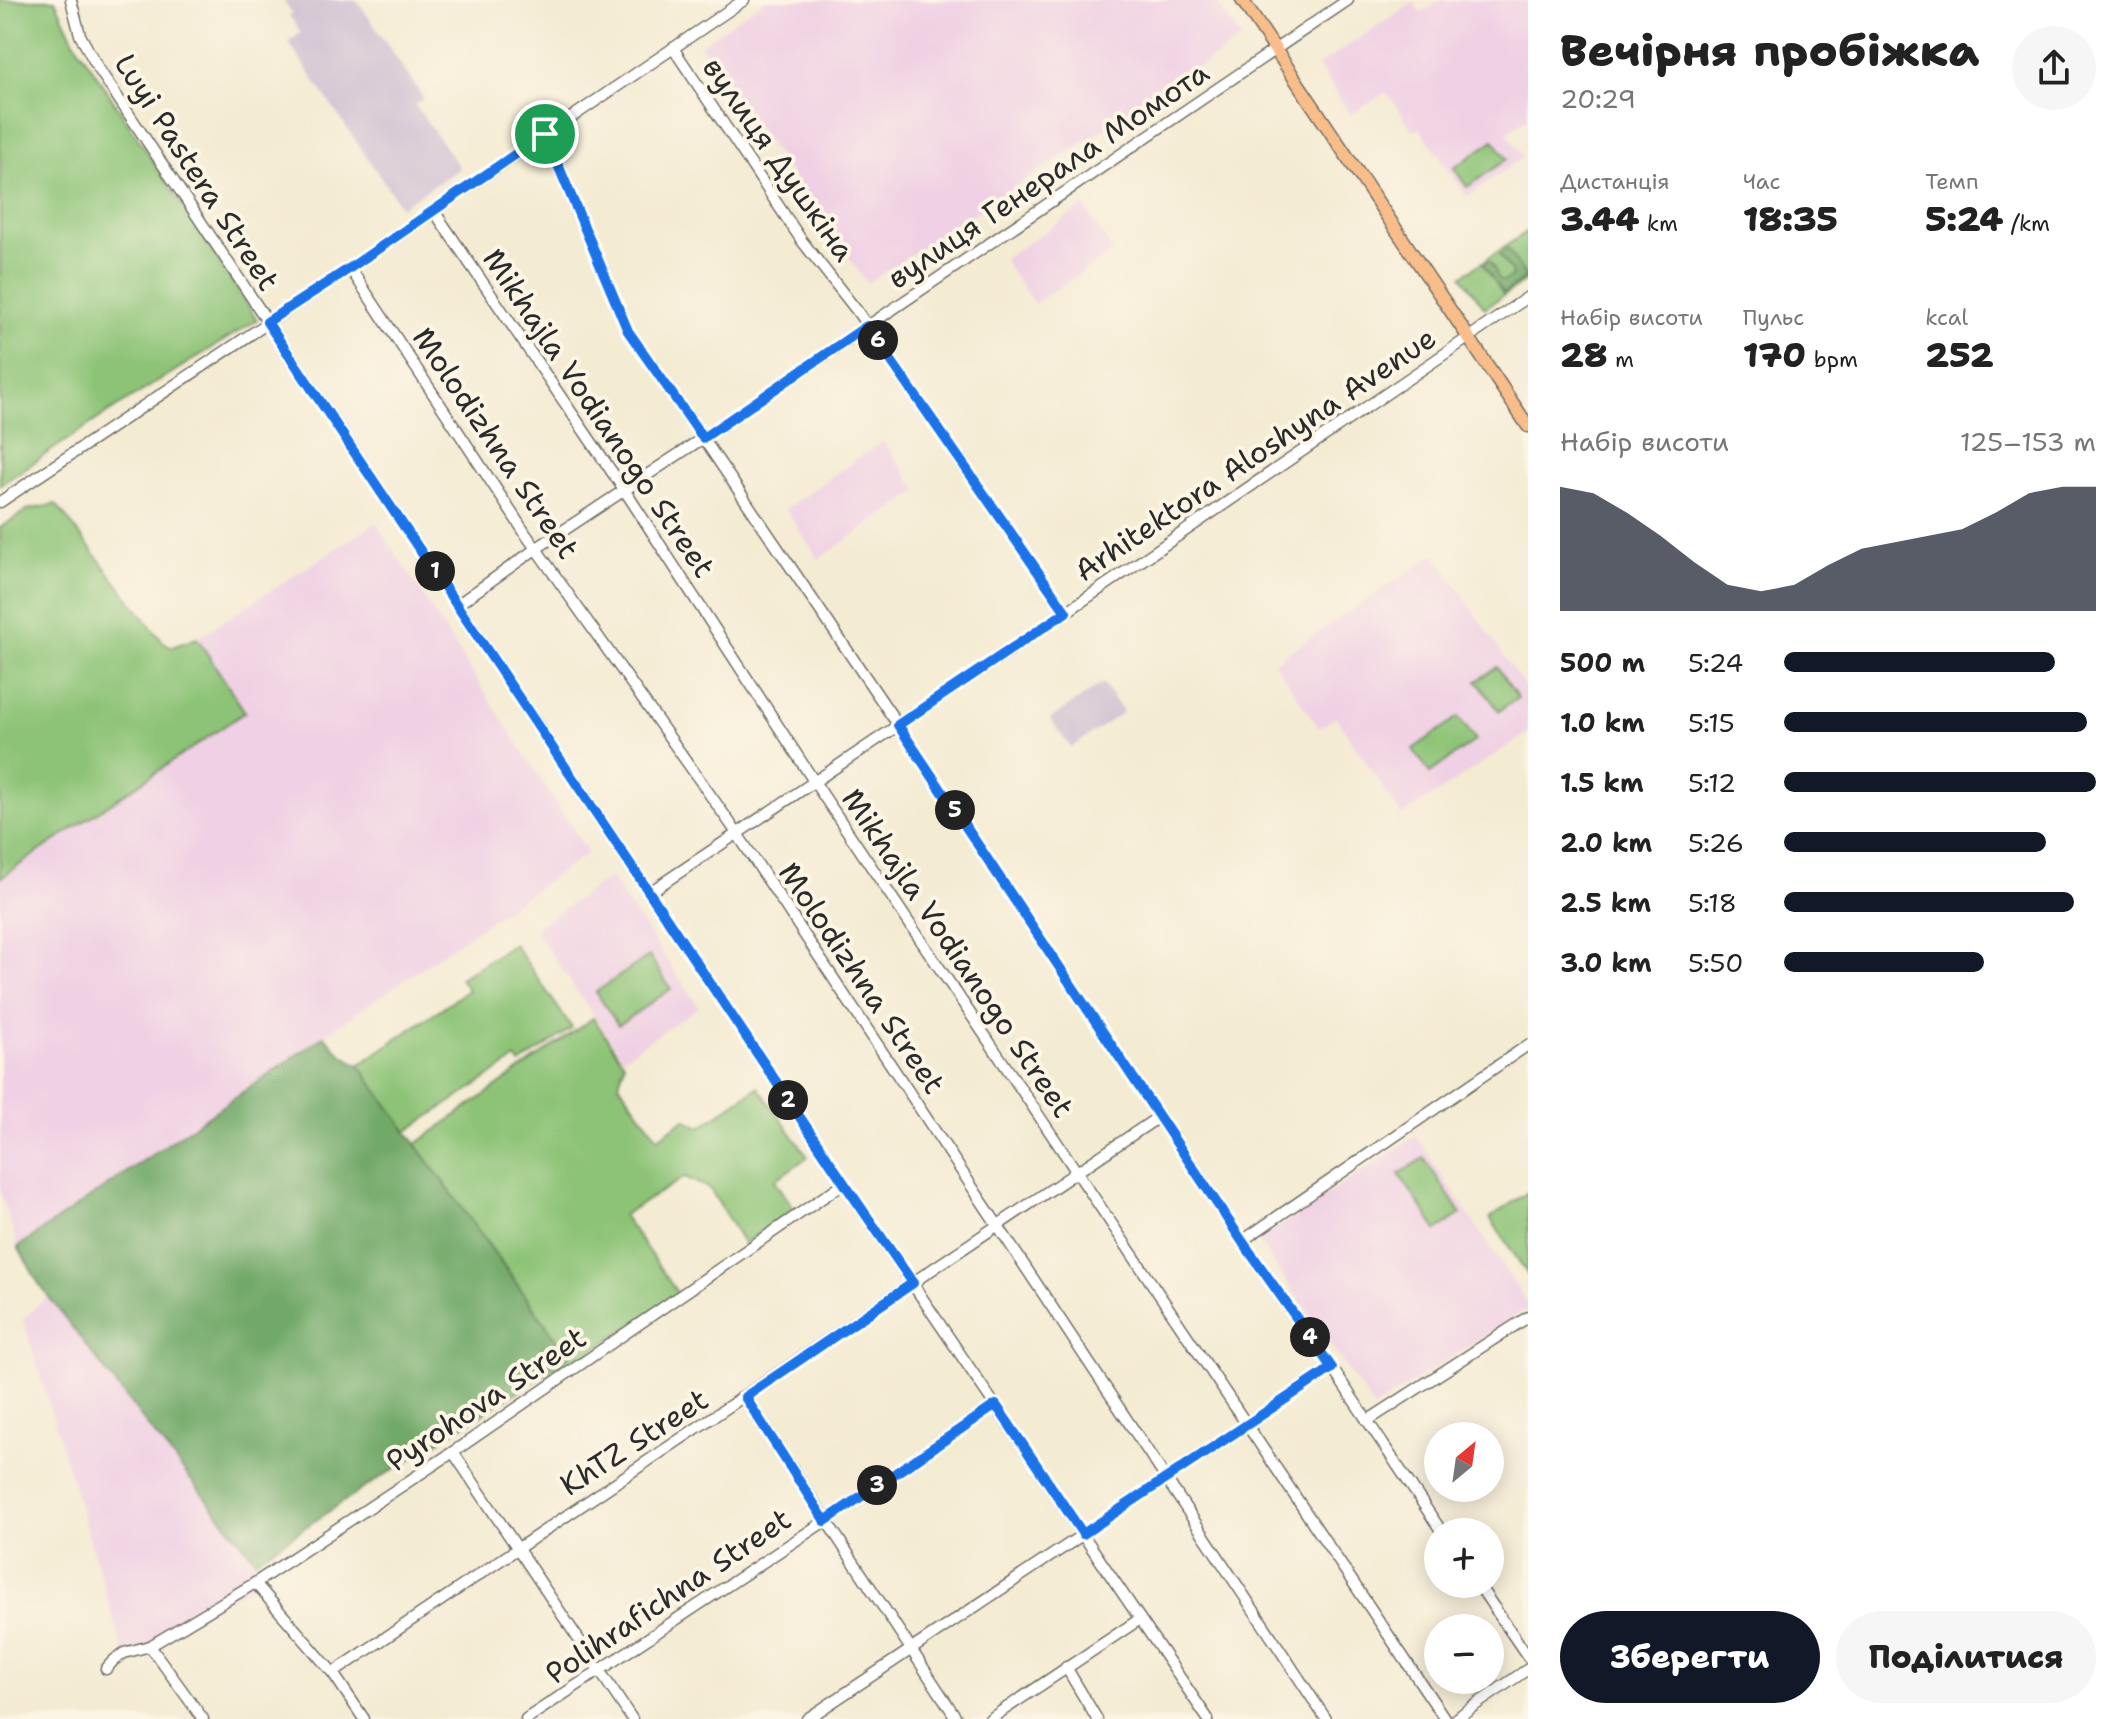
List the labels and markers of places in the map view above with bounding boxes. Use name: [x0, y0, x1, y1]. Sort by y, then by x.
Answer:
pin: [511, 100, 579, 168]
pin: 6: [858, 320, 898, 360]
pin: 1: [415, 551, 455, 591]
pin: 5: [935, 790, 975, 830]
pin: 2: [768, 1080, 808, 1120]
pin: 4: [1290, 1317, 1330, 1357]
pin: 3: [857, 1465, 897, 1505]

